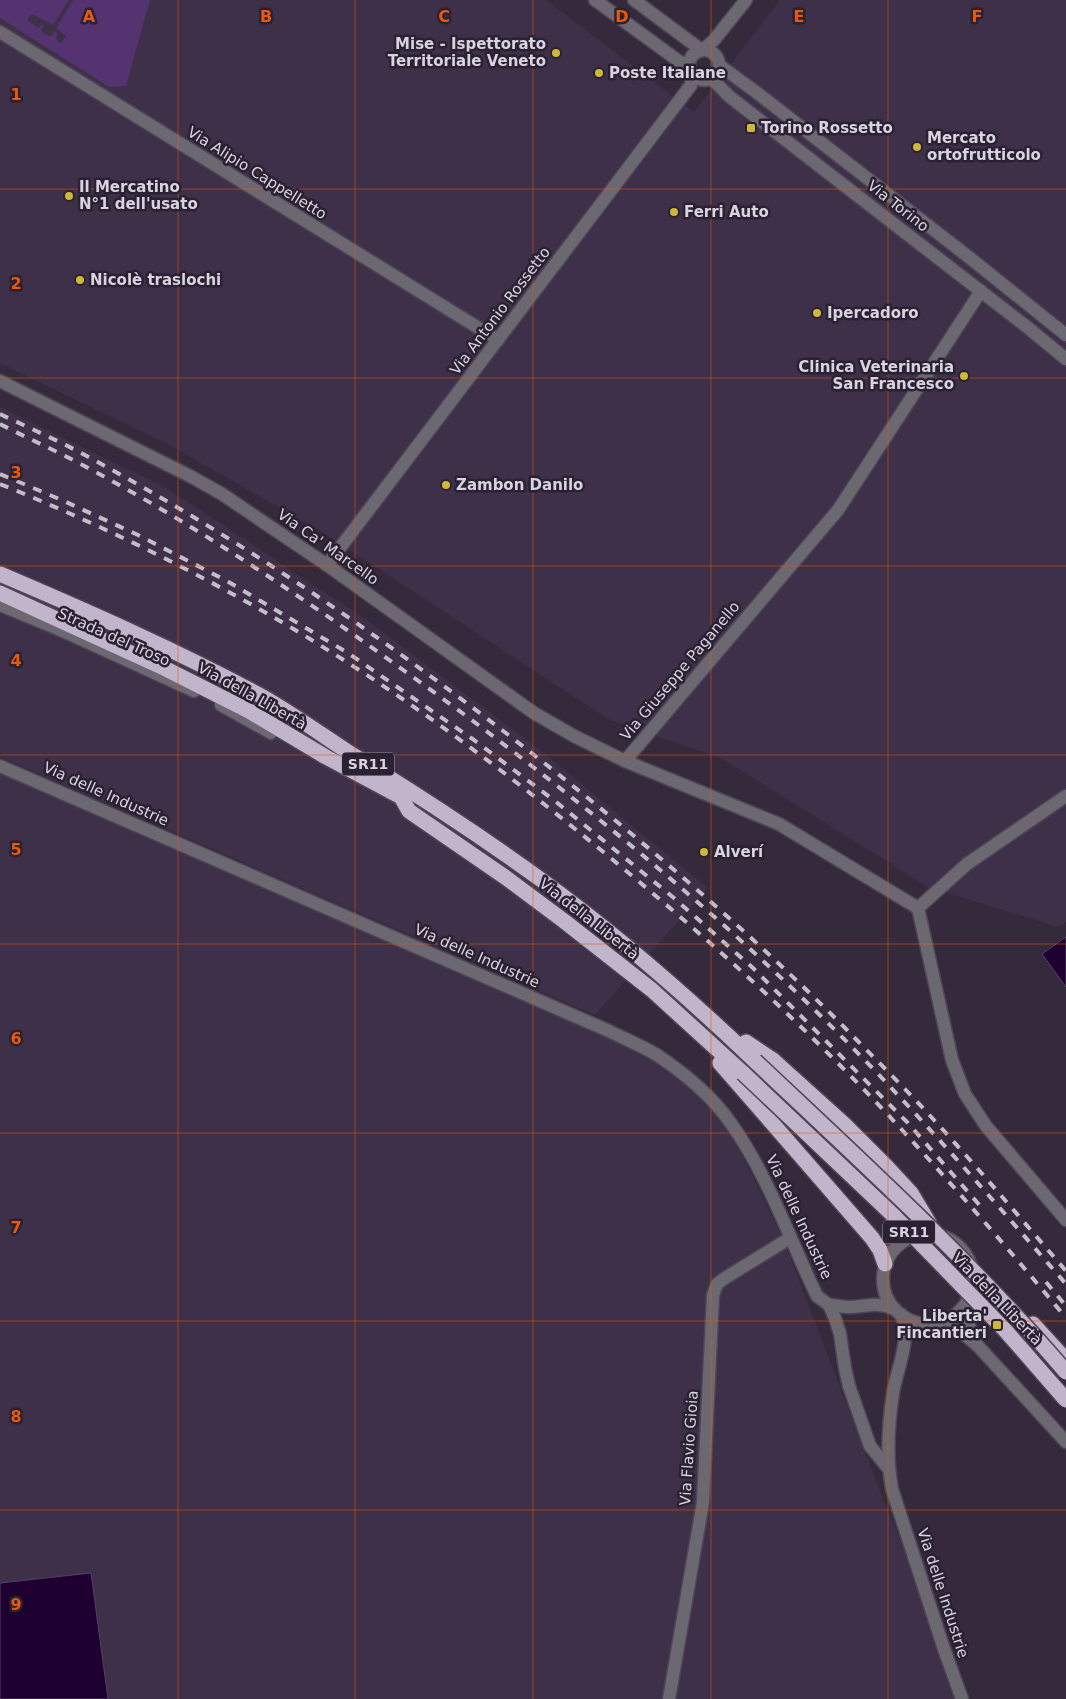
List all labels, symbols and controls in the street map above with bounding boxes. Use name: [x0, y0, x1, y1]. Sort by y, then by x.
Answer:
text: A: [83, 7, 96, 26]
text: B: [260, 7, 272, 26]
text: C: [438, 7, 450, 26]
text: D: [615, 7, 629, 26]
text: E: [794, 7, 804, 26]
text: F: [972, 7, 982, 26]
place label: Mise - Ispettorato Territoriale Veneto: [388, 35, 546, 70]
marker: Mise - Ispettorato Territoriale Veneto: [550, 47, 562, 59]
place label: Poste Italiane: [609, 64, 726, 82]
marker: Poste Italiane: [593, 67, 605, 79]
text: 1: [10, 85, 22, 104]
place label: Torino Rossetto: [761, 119, 893, 137]
marker: Torino Rossetto: [745, 122, 757, 134]
street label: Via Alipio Cappelletto: [184, 123, 330, 223]
place label: Mercato ortofrutticolo: [927, 129, 1041, 164]
marker: Mercato ortofrutticolo: [911, 141, 923, 153]
street label: Via Torino: [864, 176, 932, 236]
place label: Il Mercatino N°1 dell'usato: [79, 178, 198, 213]
marker: Il Mercatino N°1 dell'usato: [63, 190, 75, 202]
place label: Ferri Auto: [684, 203, 769, 221]
marker: Ferri Auto: [668, 206, 680, 218]
street label: Via Antonio Rossetto: [446, 244, 554, 378]
place label: Nicolè traslochi: [90, 271, 221, 289]
text: 2: [10, 274, 22, 293]
marker: Nicolè traslochi: [74, 274, 86, 286]
place label: Ipercadoro: [827, 304, 919, 322]
marker: Ipercadoro: [811, 307, 823, 319]
place label: Clinica Veterinaria San Francesco: [798, 358, 954, 393]
marker: Clinica Veterinaria San Francesco: [958, 370, 970, 382]
text: 3: [10, 463, 22, 482]
place label: Zambon Danilo: [456, 476, 583, 494]
marker: Zambon Danilo: [440, 479, 452, 491]
street label: Via Ca' Marcello: [274, 505, 382, 589]
street label: Via Giuseppe Paganello: [617, 598, 743, 744]
street label: Strada del Troso: [55, 604, 173, 670]
text: 4: [10, 651, 22, 670]
street label: Via della Libertà: [194, 659, 310, 733]
road number: SR11: [342, 752, 394, 776]
street label: Via delle Industrie: [41, 758, 171, 830]
text: 5: [10, 840, 22, 859]
place label: Alverí: [714, 843, 764, 861]
marker: Alverí: [698, 846, 710, 858]
street label: Via della Libertà: [536, 874, 642, 964]
street label: Via delle Industrie: [412, 920, 542, 992]
text: 6: [10, 1029, 22, 1048]
street label: Via delle Industrie: [762, 1152, 836, 1282]
text: 7: [10, 1218, 22, 1237]
road number: SR11: [883, 1220, 935, 1244]
street label: Via della Libertà: [948, 1249, 1046, 1349]
place label: Liberta' Fincantieri: [896, 1307, 987, 1342]
marker: Liberta' Fincantieri: [991, 1319, 1003, 1331]
street label: Via Flavio Gioia: [676, 1390, 702, 1506]
text: 8: [10, 1407, 22, 1426]
street label: Via delle Industrie: [914, 1526, 972, 1660]
text: 9: [10, 1595, 22, 1614]

